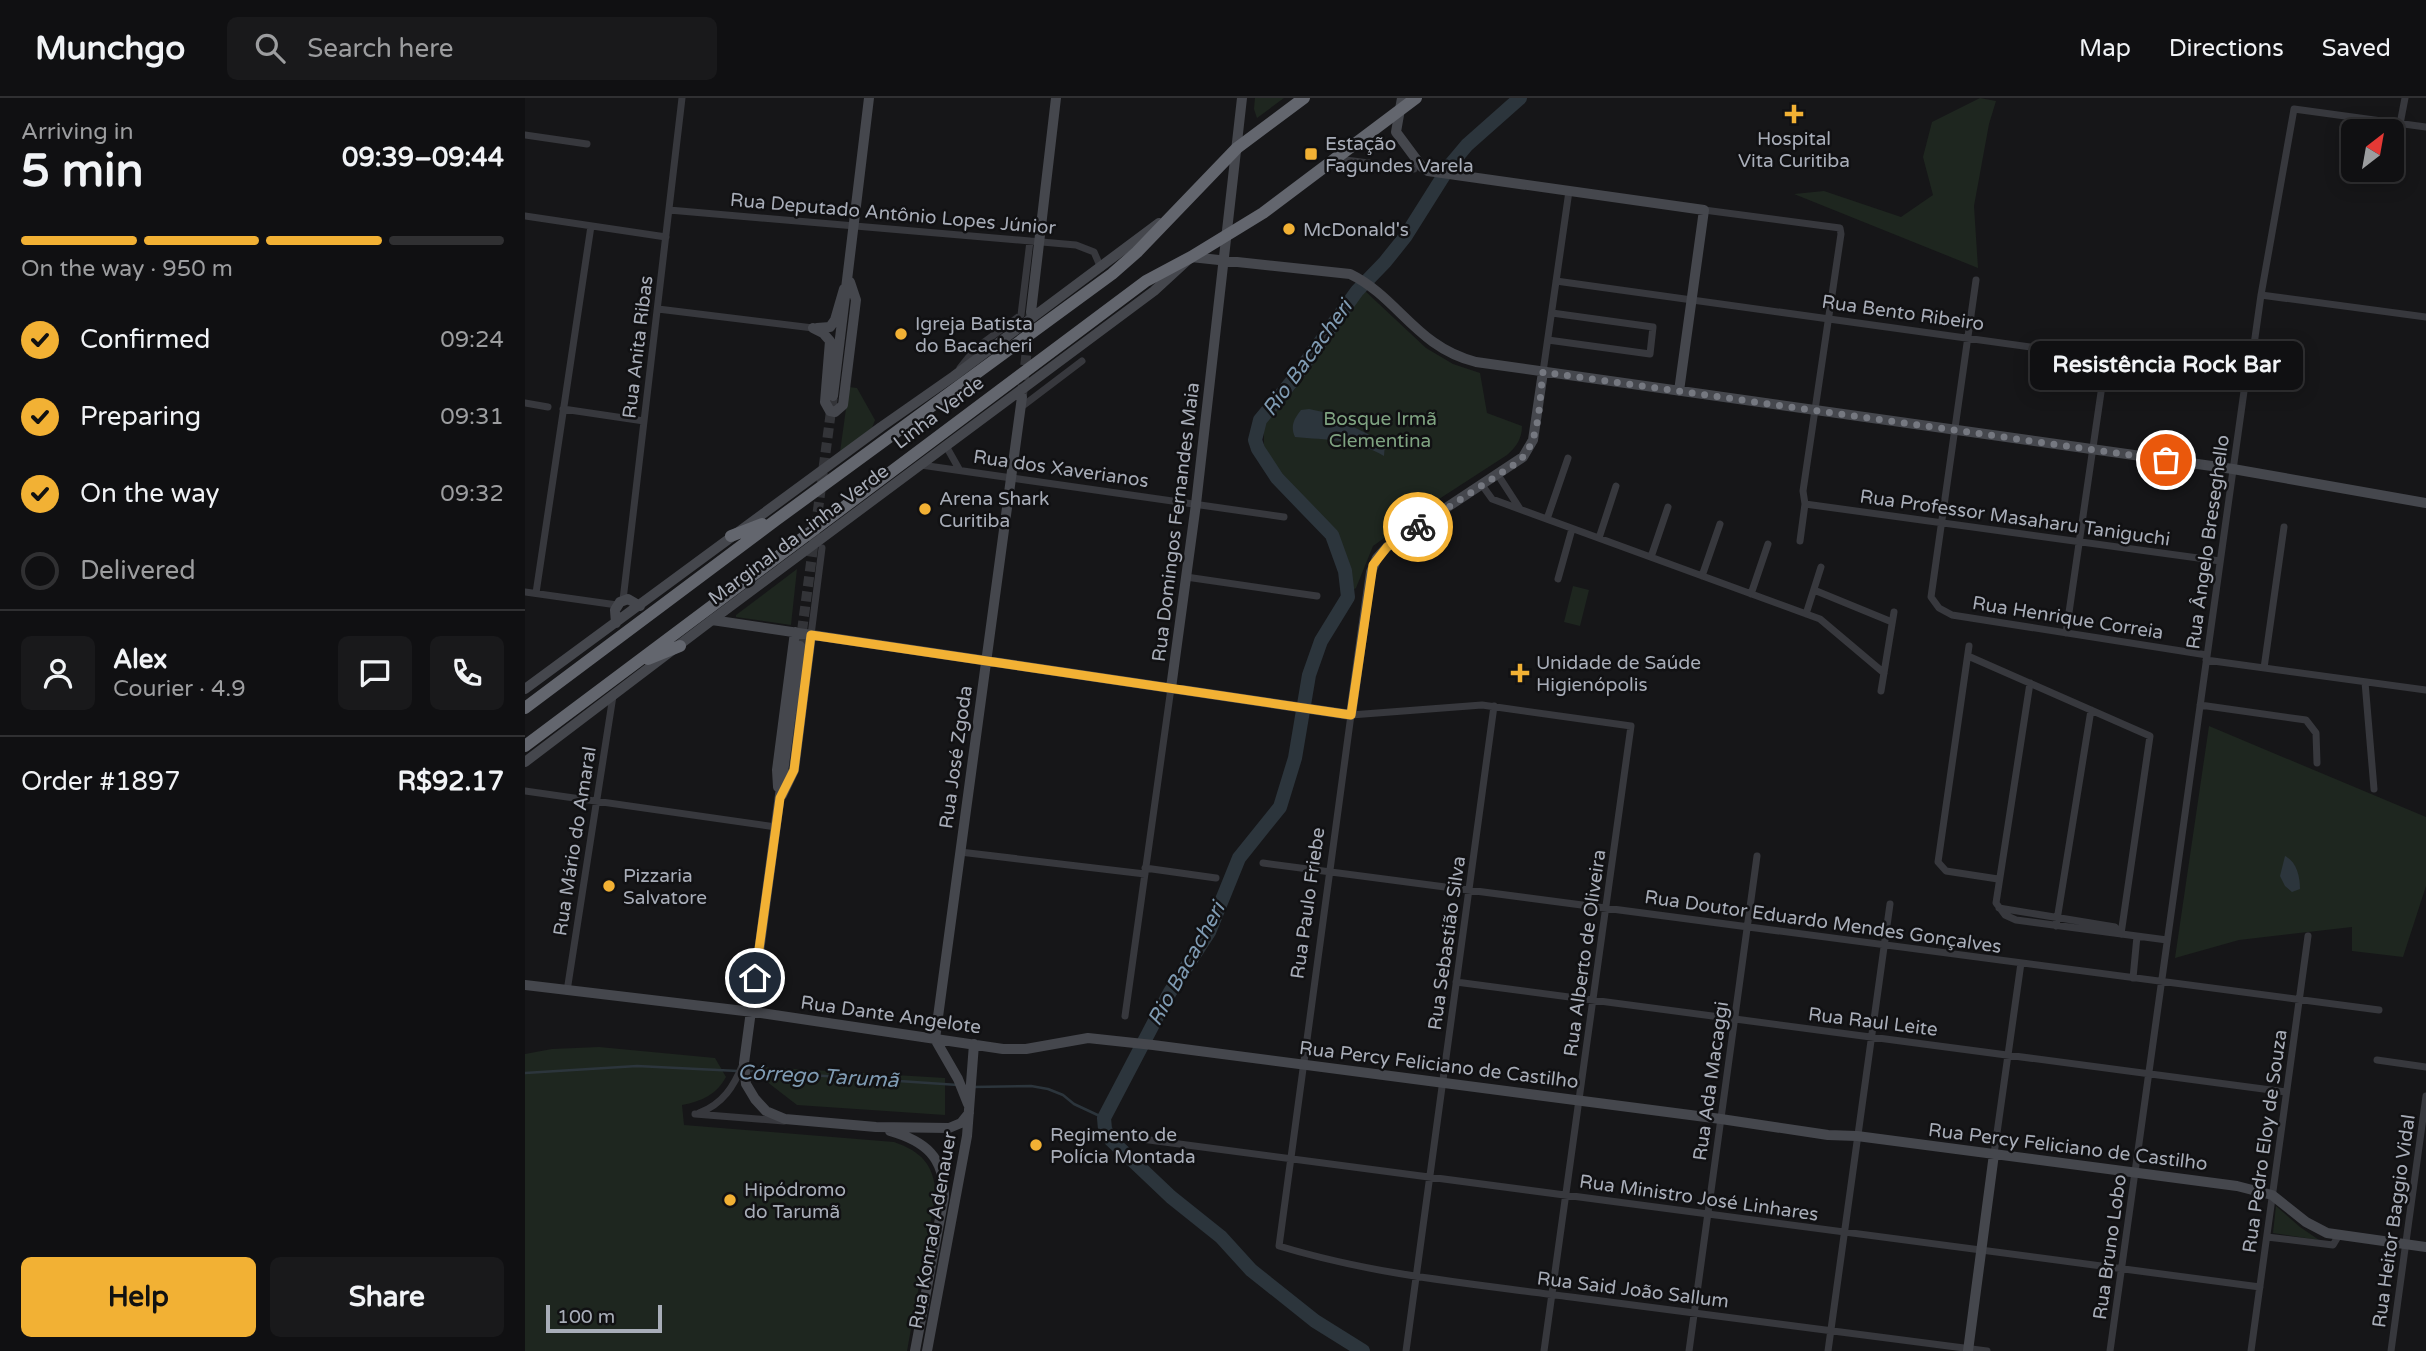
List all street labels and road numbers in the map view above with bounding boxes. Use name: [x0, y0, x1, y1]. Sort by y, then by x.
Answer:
street label: Rua Deputado Antônio Lopes Júnior: [729, 189, 1058, 239]
street label: Rua Anita Ribas: [618, 274, 658, 420]
street label: Rua Bento Ribeiro: [1820, 291, 1985, 335]
street label: Linha Verde: [889, 372, 988, 454]
street label: Rua Domingos Fernandes Maia: [1148, 381, 1204, 663]
street label: Rua Ângelo Breseghello: [2182, 434, 2234, 651]
street label: Rua dos Xaverianos: [972, 446, 1150, 492]
street label: Marginal da Linha Verde: [704, 460, 893, 610]
street label: Rua Professor Masaharu Taniguchi: [1858, 485, 2171, 551]
street label: Rua Henrique Correia: [1971, 592, 2165, 644]
street label: Rua José Zgoda: [935, 684, 977, 830]
street label: Rua Mário do Amaral: [549, 745, 601, 938]
street label: Rua Paulo Friebe: [1286, 826, 1330, 980]
street label: Rua Alberto de Oliveira: [1560, 848, 1610, 1058]
street label: Rua Sebastião Silva: [1424, 855, 1470, 1032]
street label: Rua Doutor Eduardo Mendes Gonçalves: [1643, 886, 2003, 958]
street label: Rua Dante Angelote: [799, 991, 983, 1039]
street label: Rua Ada Macaggi: [1689, 1000, 1733, 1162]
street label: Rua Raul Leite: [1807, 1003, 1939, 1041]
street label: Rua Pedro Eloy de Souza: [2238, 1028, 2292, 1254]
street label: Rua Percy Feliciano de Castilho: [1298, 1037, 1580, 1093]
street label: Rua Heitor Baggio Vidal: [2368, 1113, 2420, 1329]
street label: Rua Percy Feliciano de Castilho: [1927, 1119, 2209, 1175]
street label: Rua Konrad Adenauer: [905, 1129, 961, 1331]
street label: Rua Ministro José Linhares: [1578, 1170, 1820, 1226]
street label: Rua Bruno Lobo: [2089, 1173, 2131, 1321]
street label: Rua Said João Sallum: [1536, 1267, 1730, 1313]

